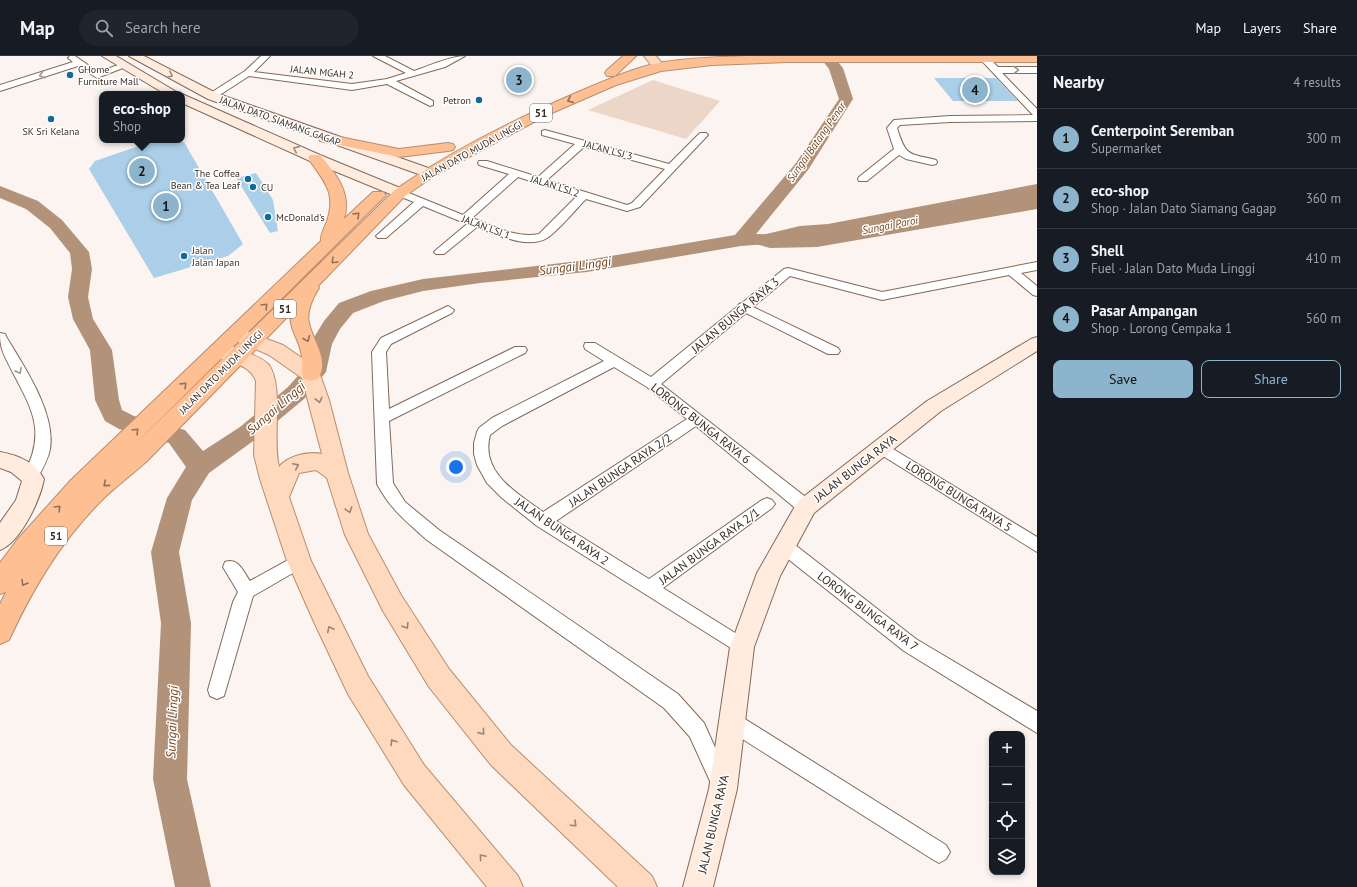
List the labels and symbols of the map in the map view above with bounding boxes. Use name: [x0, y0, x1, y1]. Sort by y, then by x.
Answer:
street label: JALAN MGAH 2: [289, 62, 354, 82]
place label: GHome Furniture Mall: [78, 63, 139, 88]
pin: 3: [506, 65, 532, 95]
one-way arrow: [1013, 66, 1019, 74]
one-way arrow: [39, 70, 46, 79]
marker: GHome Furniture Mall: [65, 70, 75, 80]
one-way arrow: [165, 70, 173, 78]
pin: 4: [962, 75, 988, 105]
street label: JALAN DATO SIAMANG GAGAP: [217, 93, 343, 149]
place label: Petron: [443, 94, 471, 107]
marker: Petron: [474, 95, 484, 105]
one-way arrow: [566, 95, 574, 103]
water label: Sungai Batang Penar: [783, 98, 849, 184]
road number: 51: [530, 104, 552, 122]
marker: SK Sri Kelana: [46, 114, 56, 124]
street label: JALAN DATO MUDA LINGGI: [418, 118, 525, 185]
place label: SK Sri Kelana: [23, 125, 79, 138]
street label: JALAN LSJ 3: [581, 137, 634, 163]
one-way arrow: [292, 146, 300, 154]
pin: 2: [129, 156, 155, 186]
place label: The Coffea Bean & Tea Leaf: [171, 167, 241, 192]
street label: JALAN LSJ 2: [528, 172, 581, 200]
marker: The Coffea Bean & Tea Leaf: [243, 174, 253, 184]
place label: CU: [261, 181, 273, 194]
marker: CU: [248, 182, 258, 192]
pin: 1: [153, 191, 179, 221]
place label: McDonald's: [276, 211, 325, 224]
marker: McDonald's: [263, 212, 273, 222]
one-way arrow: [352, 212, 360, 220]
street label: JALAN LSJ 1: [459, 212, 512, 242]
water label: Sungai Paroi: [861, 212, 920, 237]
place label: Jalan Jalan Japan: [191, 244, 240, 269]
marker: Jalan Jalan Japan: [179, 251, 189, 261]
water label: Sungai Linggi: [538, 252, 613, 279]
one-way arrow: [331, 256, 339, 264]
street label: JALAN BUNGA RAYA 3: [687, 274, 782, 357]
road number: 51: [274, 300, 296, 318]
one-way arrow: [260, 303, 267, 311]
street label: JALAN DATO MUDA LINGGI: [175, 327, 266, 418]
one-way arrow: [302, 336, 310, 343]
one-way arrow: [14, 367, 22, 374]
water label: Sungai Linggi: [243, 377, 310, 438]
street label: LORONG BUNGA RAYA 6: [648, 379, 754, 467]
one-way arrow: [179, 382, 187, 390]
one-way arrow: [314, 397, 323, 404]
one-way arrow: [131, 428, 139, 436]
street label: JALAN BUNGA RAYA 2/2: [565, 430, 674, 511]
street label: JALAN BUNGA RAYA: [810, 431, 899, 506]
your location: [446, 457, 466, 477]
street label: LORONG BUNGA RAYA 5: [903, 457, 1015, 535]
one-way arrow: [291, 463, 299, 471]
one-way arrow: [103, 479, 111, 486]
street label: JALAN BUNGA RAYA 2: [511, 493, 612, 568]
street label: JALAN BUNGA RAYA 2/1: [655, 504, 762, 588]
one-way arrow: [53, 505, 61, 513]
one-way arrow: [344, 507, 353, 514]
road number: 51: [45, 527, 67, 545]
street label: LORONG BUNGA RAYA 7: [815, 568, 921, 654]
one-way arrow: [21, 579, 28, 586]
one-way arrow: [402, 622, 409, 629]
one-way arrow: [327, 625, 335, 633]
water label: Sungai Linggi: [162, 685, 182, 759]
one-way arrow: [477, 727, 484, 734]
one-way arrow: [391, 739, 398, 746]
street label: JALAN BUNGA RAYA: [694, 773, 732, 876]
one-way arrow: [569, 819, 577, 826]
one-way arrow: [479, 855, 486, 862]

